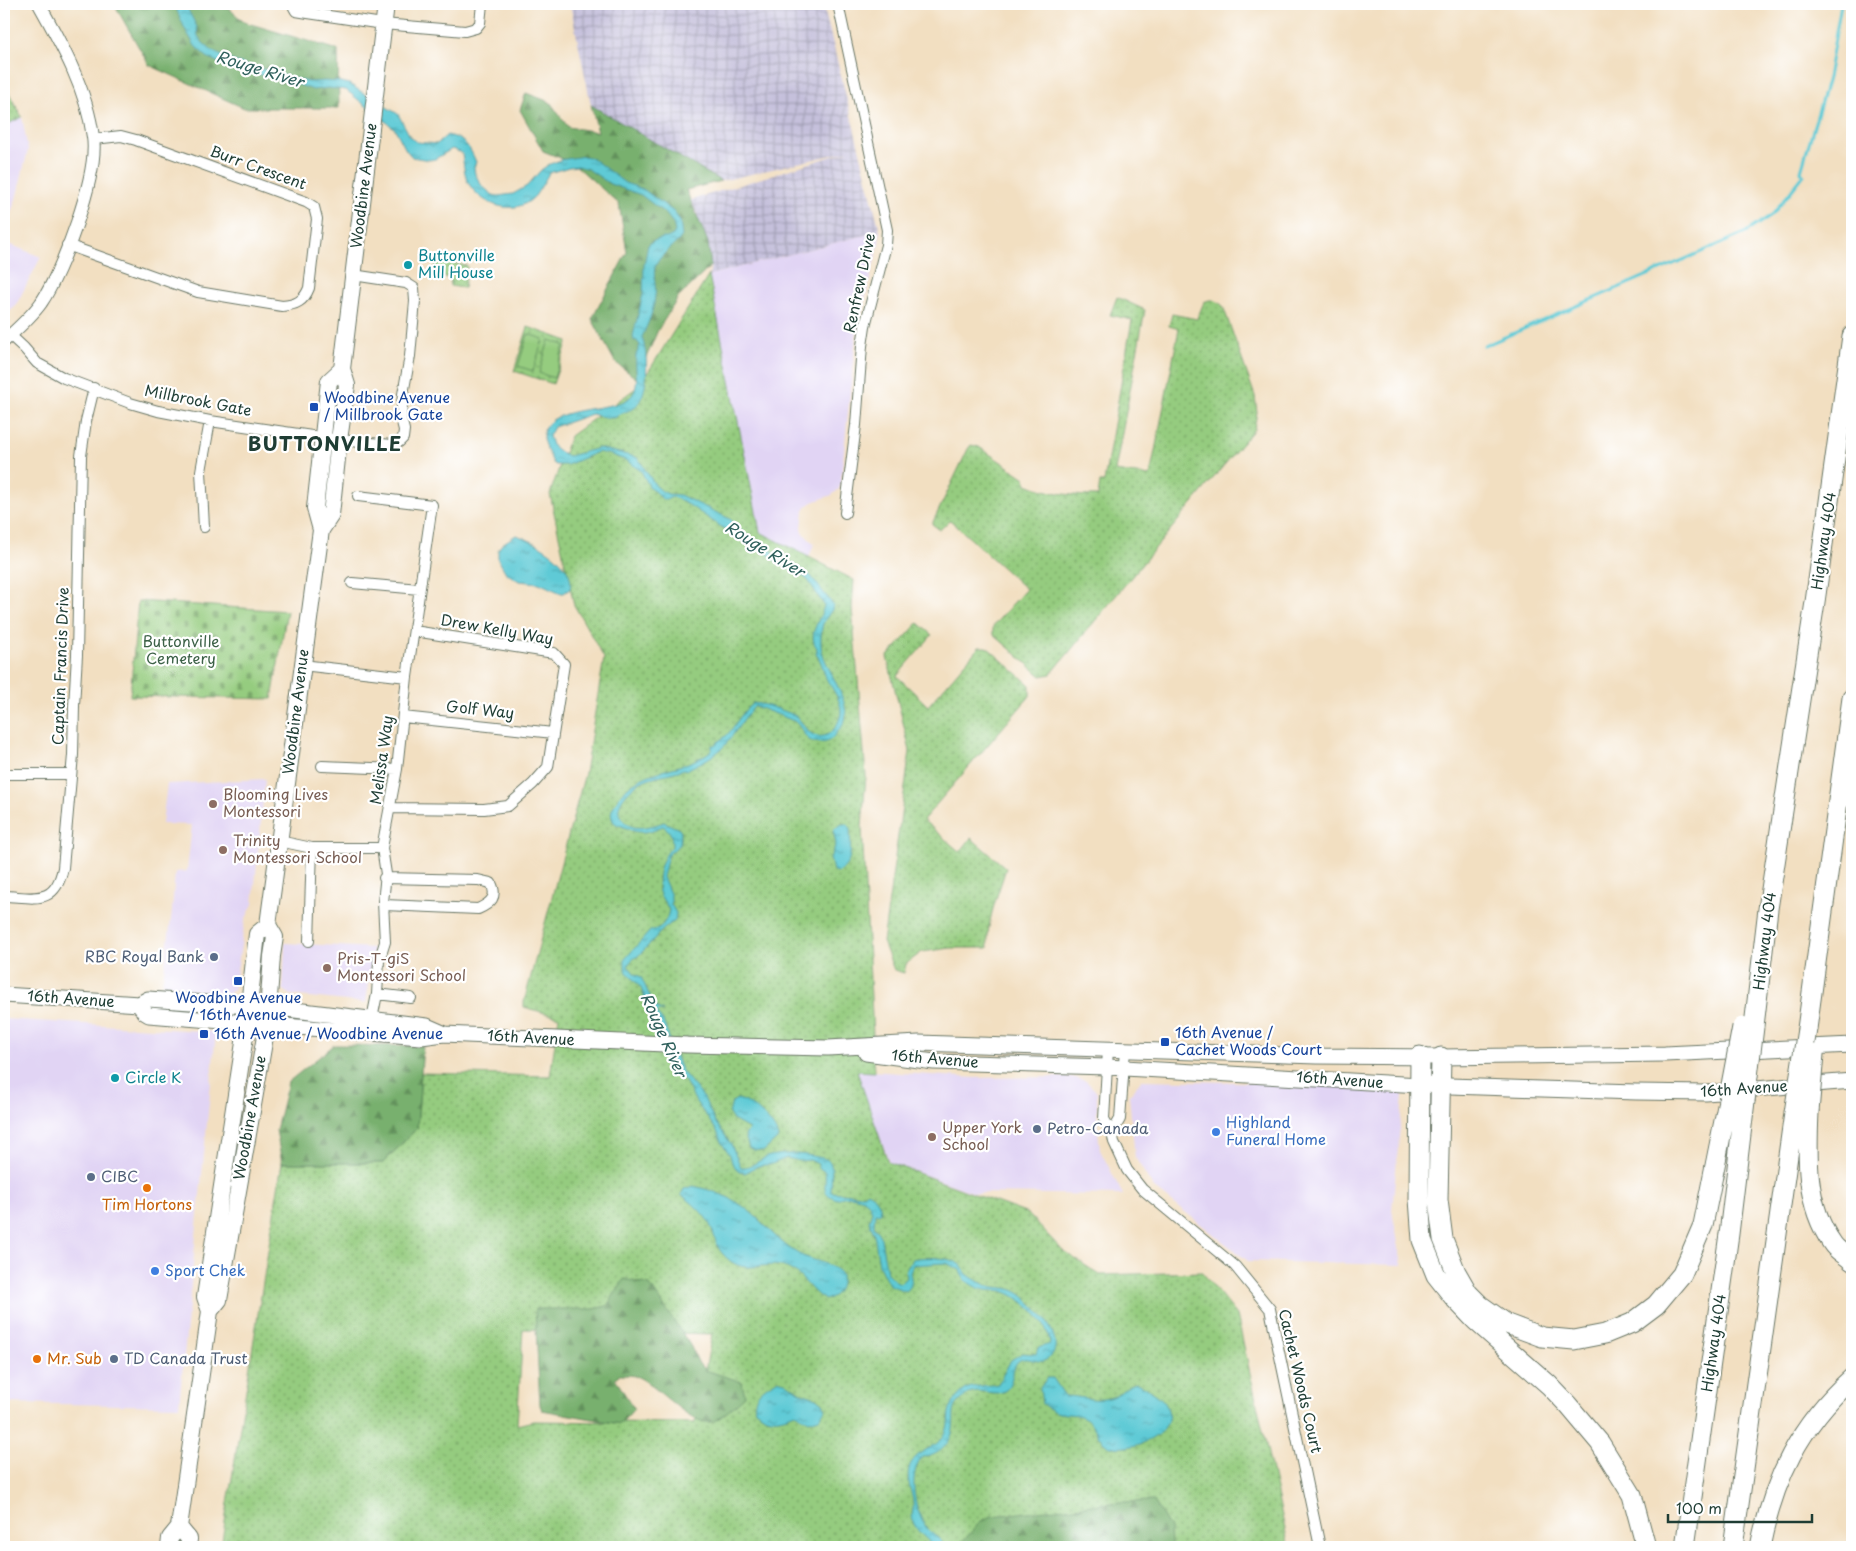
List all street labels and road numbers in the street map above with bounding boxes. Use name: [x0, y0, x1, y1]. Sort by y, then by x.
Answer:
street label: Woodbine Avenue: [343, 122, 382, 250]
street label: Burr Crescent: [207, 139, 310, 195]
street label: Renfrew Drive: [837, 231, 880, 335]
street label: Millbrook Gate: [143, 378, 254, 421]
street label: Highway 404: [1804, 490, 1841, 591]
street label: Captain Francis Drive: [45, 587, 74, 745]
street label: Drew Kelly Way: [439, 607, 555, 650]
street label: Woodbine Avenue: [275, 648, 314, 776]
street label: Golf Way: [445, 693, 515, 724]
street label: Melissa Way: [363, 714, 398, 806]
street label: Highway 404: [1746, 890, 1781, 991]
street label: 16th Avenue: [27, 983, 115, 1012]
street label: 16th Avenue: [487, 1023, 575, 1050]
street label: 16th Avenue: [891, 1042, 980, 1073]
street label: Woodbine Avenue: [226, 1054, 271, 1182]
street label: 16th Avenue: [1296, 1064, 1384, 1093]
street label: 16th Avenue: [1700, 1073, 1788, 1102]
street label: Highway 404: [1694, 1292, 1731, 1393]
street label: Cachet Woods Court: [1274, 1306, 1329, 1455]

